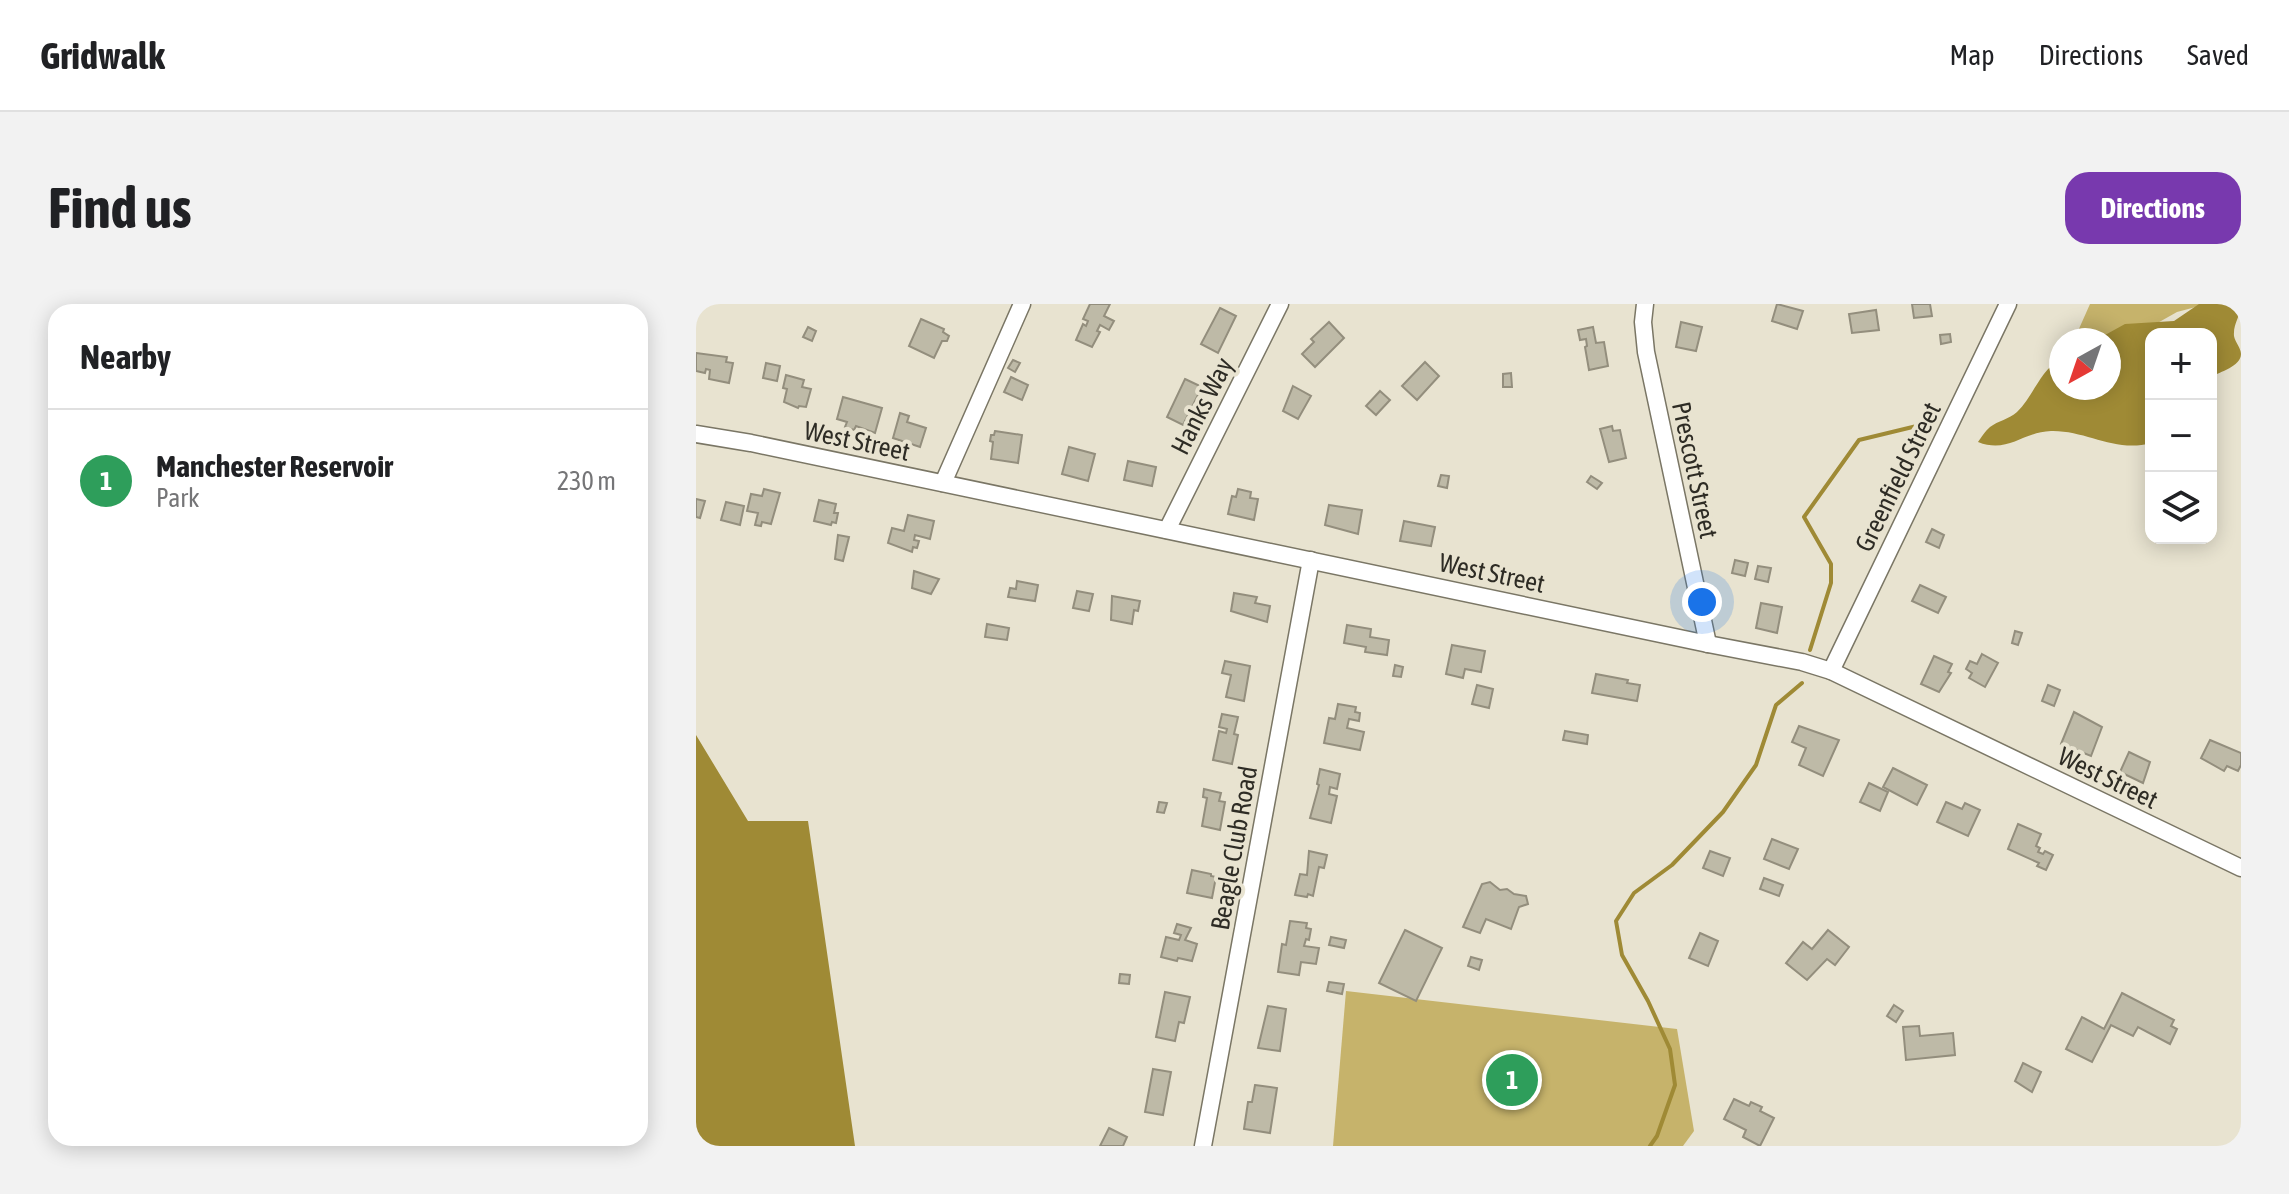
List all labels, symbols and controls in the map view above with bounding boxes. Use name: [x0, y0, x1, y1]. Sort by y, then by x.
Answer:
text: Gridwalk: [40, 34, 165, 77]
text: Map: [1950, 39, 1995, 71]
text: Directions: [2039, 39, 2143, 71]
text: Saved: [2187, 39, 2249, 71]
button: Directions: [2065, 172, 2241, 244]
text: Find us: [48, 176, 192, 240]
north arrow: [2049, 328, 2121, 400]
map controls: [2145, 328, 2217, 544]
button: +: [2145, 328, 2217, 400]
text: Nearby: [80, 337, 171, 376]
street label: Hanks Way: [1165, 352, 1239, 460]
street label: Greenfield Street: [1849, 398, 1947, 556]
street label: Prescott Street: [1666, 399, 1724, 541]
button: −: [2145, 400, 2217, 472]
street label: West Street: [801, 415, 913, 467]
text: Manchester Reservoir: [156, 449, 393, 483]
text: 1: [100, 466, 112, 496]
text: 230 m: [557, 466, 616, 496]
button: layers: [2145, 472, 2217, 544]
text: Park: [156, 483, 199, 513]
street label: West Street: [1436, 547, 1548, 599]
your location: [1682, 582, 1722, 622]
street label: West Street: [2053, 741, 2163, 815]
street label: Beagle Club Road: [1205, 764, 1263, 932]
pin: 1: [1486, 1050, 1538, 1110]

